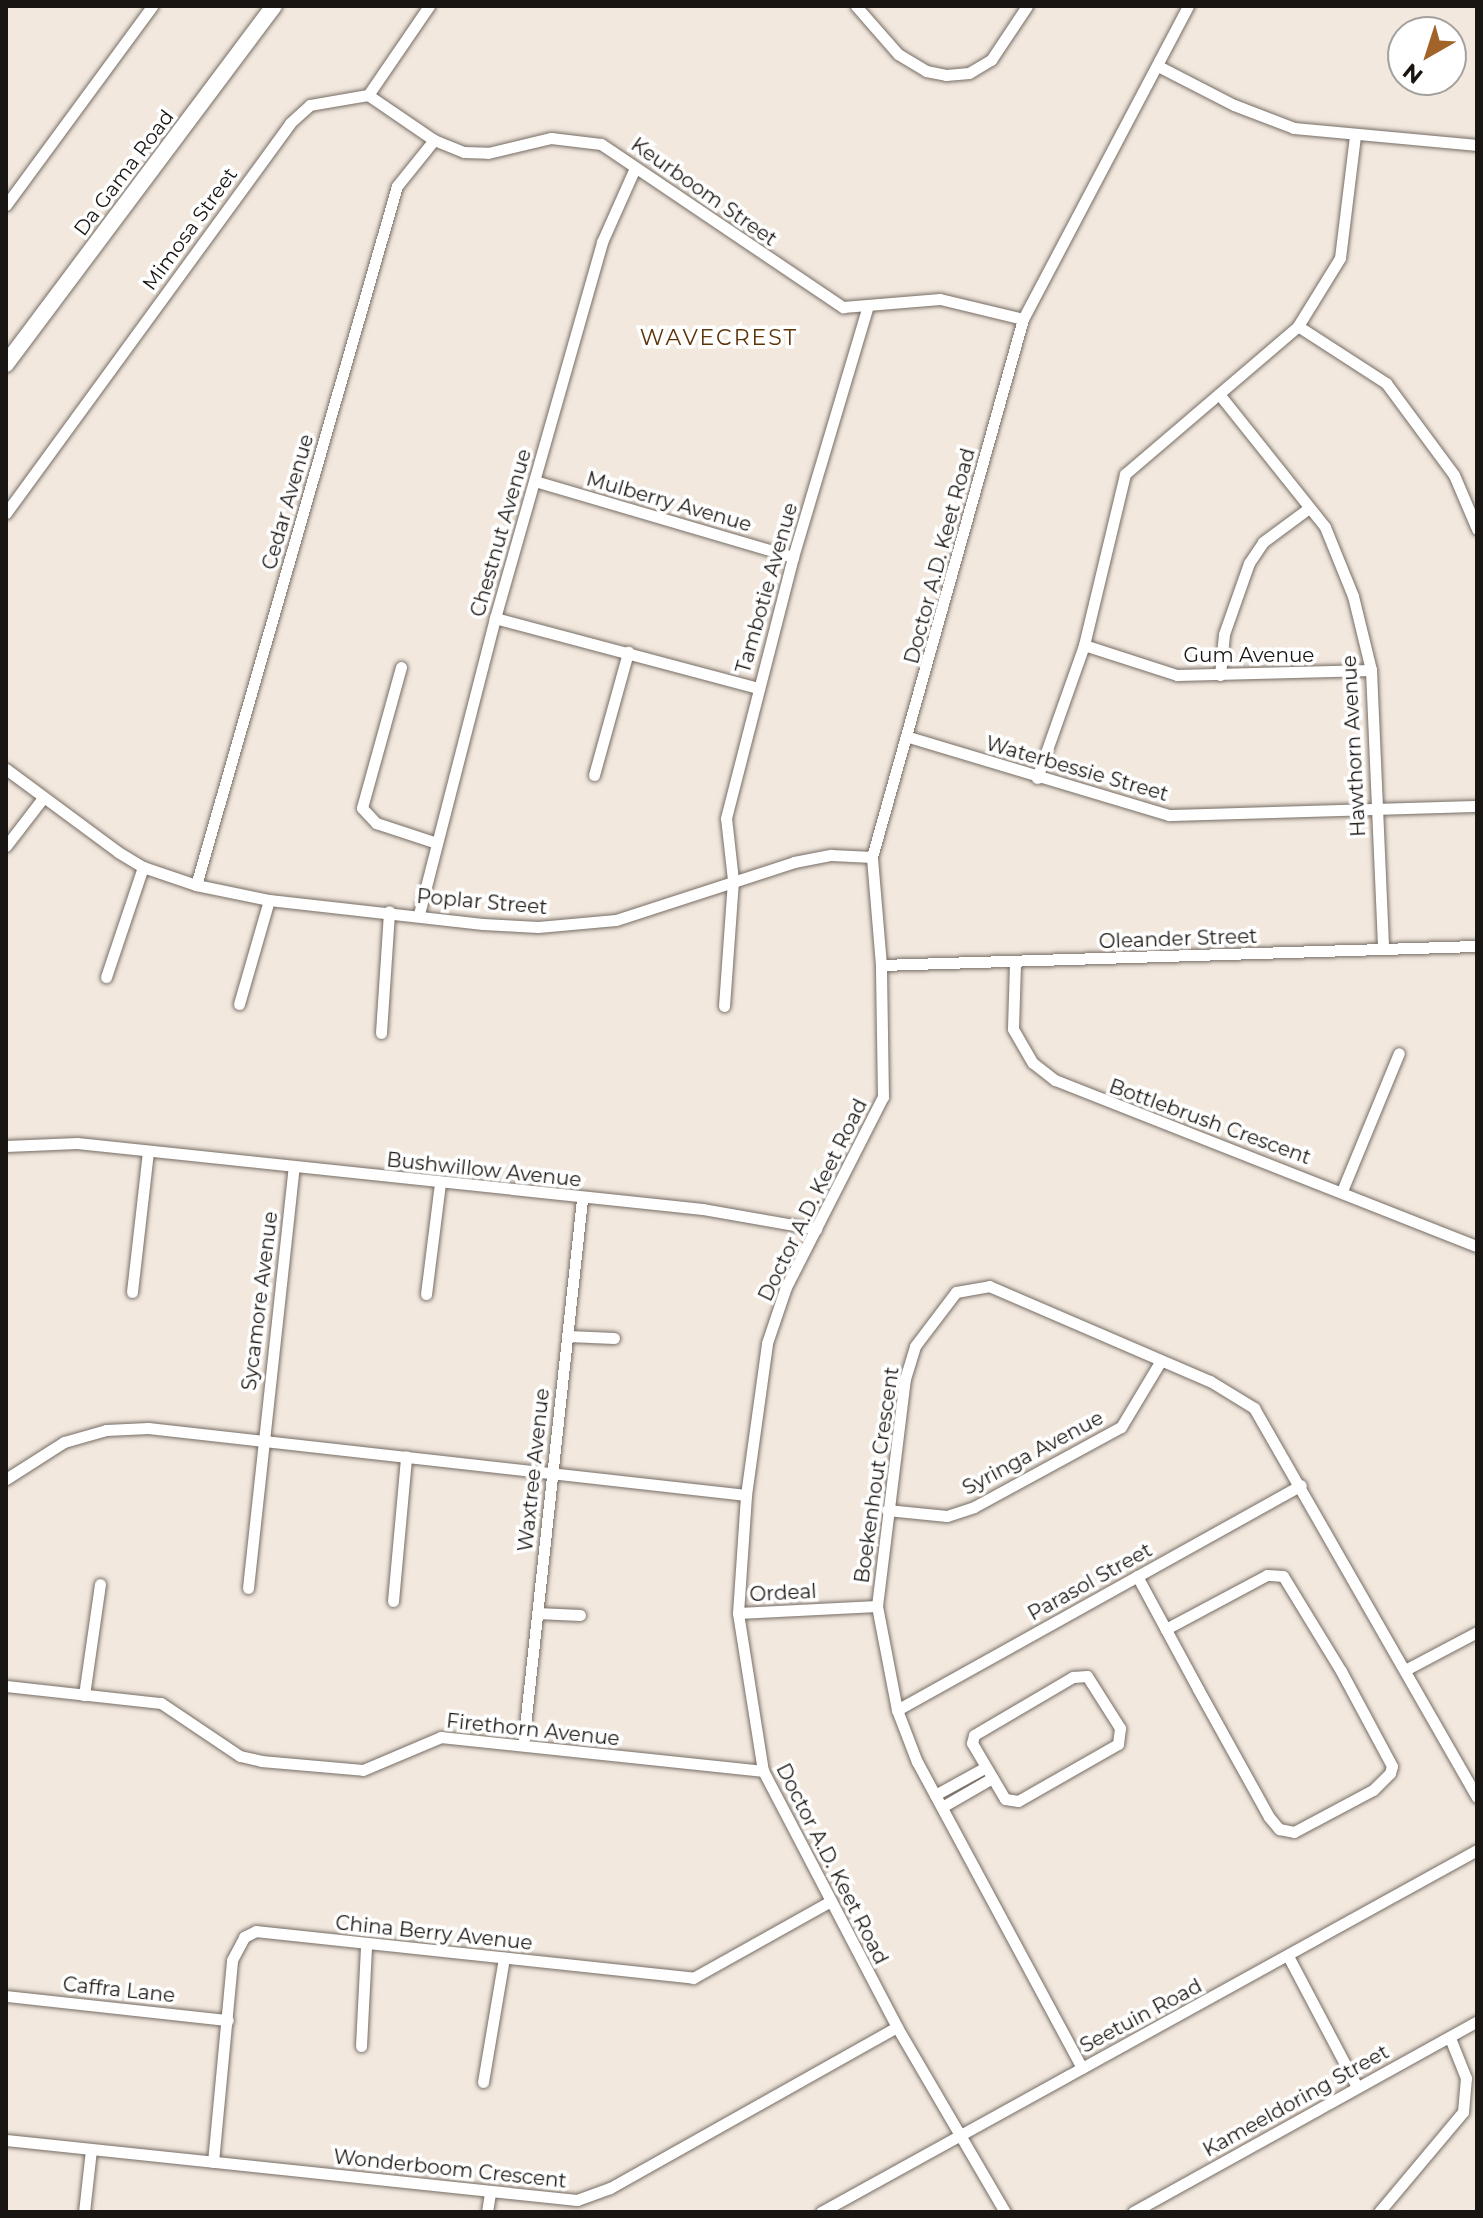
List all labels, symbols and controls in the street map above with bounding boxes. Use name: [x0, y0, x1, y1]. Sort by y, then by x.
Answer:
north arrow: [1387, 16, 1467, 96]
text: N: [1397, 57, 1428, 90]
street label: Da Gama Road: [69, 105, 179, 241]
street label: Keurboom Street: [626, 133, 782, 251]
street label: Mimosa Street: [138, 163, 242, 295]
district label: WAVECREST: [640, 325, 798, 351]
street label: Cedar Avenue: [257, 431, 319, 573]
street label: Doctor A.D. Keet Road: [900, 445, 980, 667]
street label: Chestnut Avenue: [466, 446, 536, 620]
street label: Mulberry Avenue: [584, 467, 754, 537]
street label: Tambotie Avenue: [731, 500, 803, 676]
street label: Gum Avenue: [1184, 643, 1314, 667]
street label: Hawthorn Avenue: [1337, 655, 1371, 837]
street label: Waterbessie Street: [983, 731, 1171, 807]
street label: Poplar Street: [416, 884, 548, 920]
street label: Oleander Street: [1098, 924, 1258, 954]
street label: Bottlebrush Crescent: [1106, 1074, 1314, 1170]
street label: Doctor A.D. Keet Road: [753, 1095, 873, 1305]
street label: Bushwillow Avenue: [385, 1148, 583, 1192]
street label: Sycamore Avenue: [237, 1210, 283, 1392]
street label: Boekenhout Crescent: [850, 1365, 904, 1585]
street label: Waxtree Avenue: [513, 1387, 555, 1553]
street label: Syringa Avenue: [958, 1406, 1108, 1500]
street label: Parasol Street: [1024, 1538, 1156, 1626]
street label: Ordeal: [749, 1579, 817, 1607]
street label: Firethorn Avenue: [445, 1709, 621, 1751]
street label: Doctor A.D. Keet Road: [771, 1759, 893, 1969]
street label: China Berry Avenue: [334, 1911, 534, 1955]
street label: Caffra Lane: [62, 1972, 176, 2008]
street label: Seetuin Road: [1076, 1974, 1206, 2058]
street label: Kameeldoring Street: [1199, 2040, 1393, 2162]
street label: Wonderboom Crescent: [332, 2145, 568, 2193]

